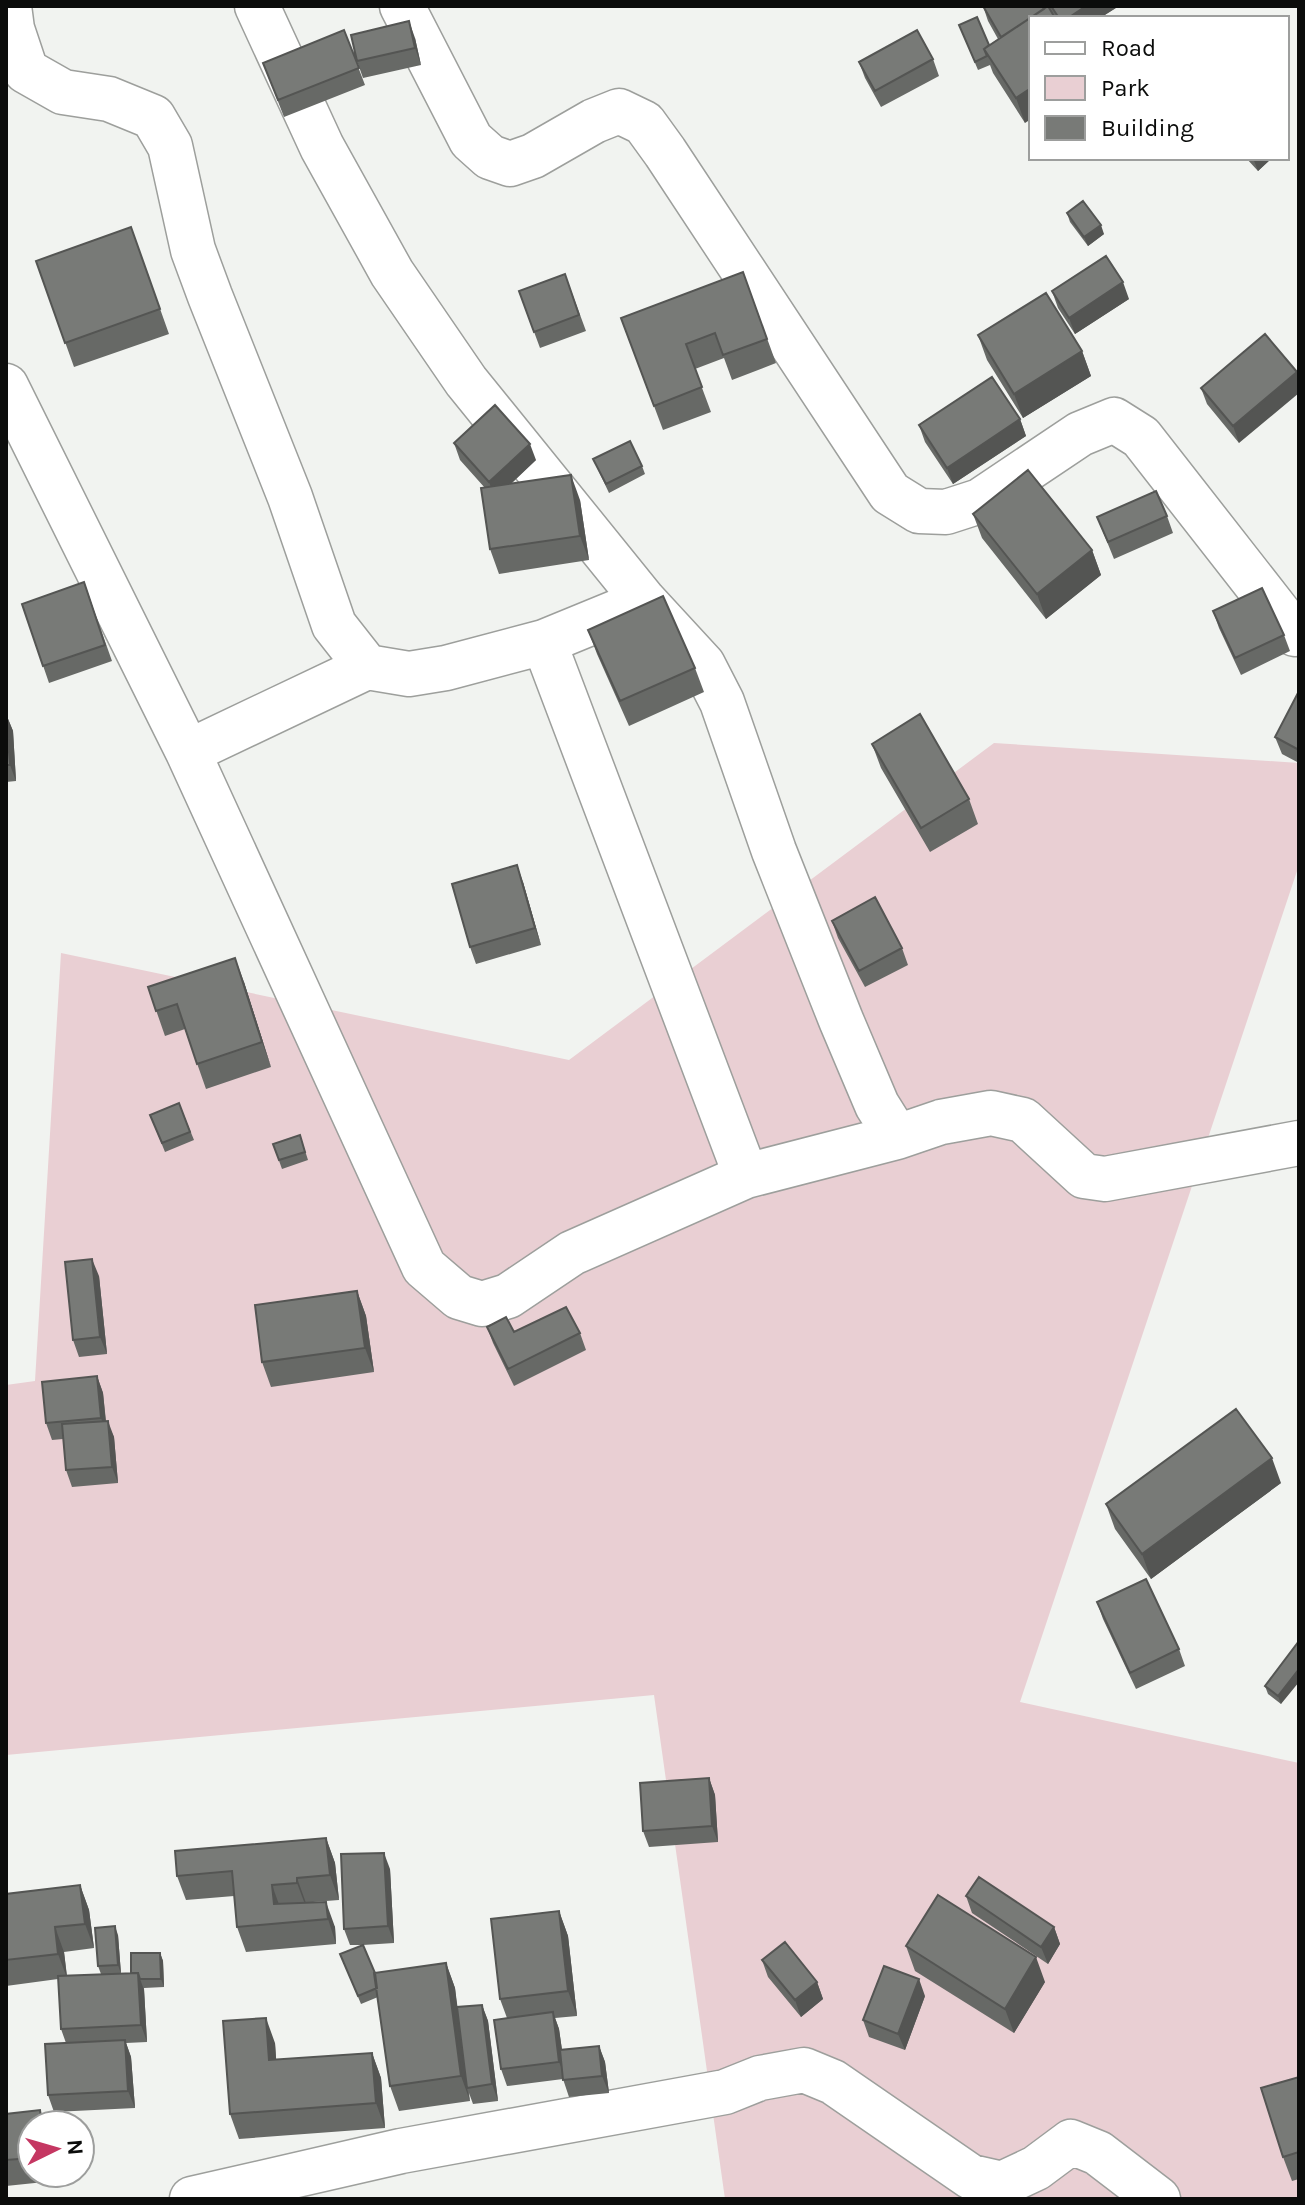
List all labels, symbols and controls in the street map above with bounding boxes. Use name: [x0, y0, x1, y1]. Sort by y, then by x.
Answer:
legend: [1029, 16, 1289, 160]
text: Road: [1101, 34, 1156, 62]
text: Park: [1101, 74, 1150, 102]
text: Building: [1101, 114, 1194, 142]
north arrow: [16, 2109, 96, 2189]
text: N: [61, 2138, 89, 2156]

